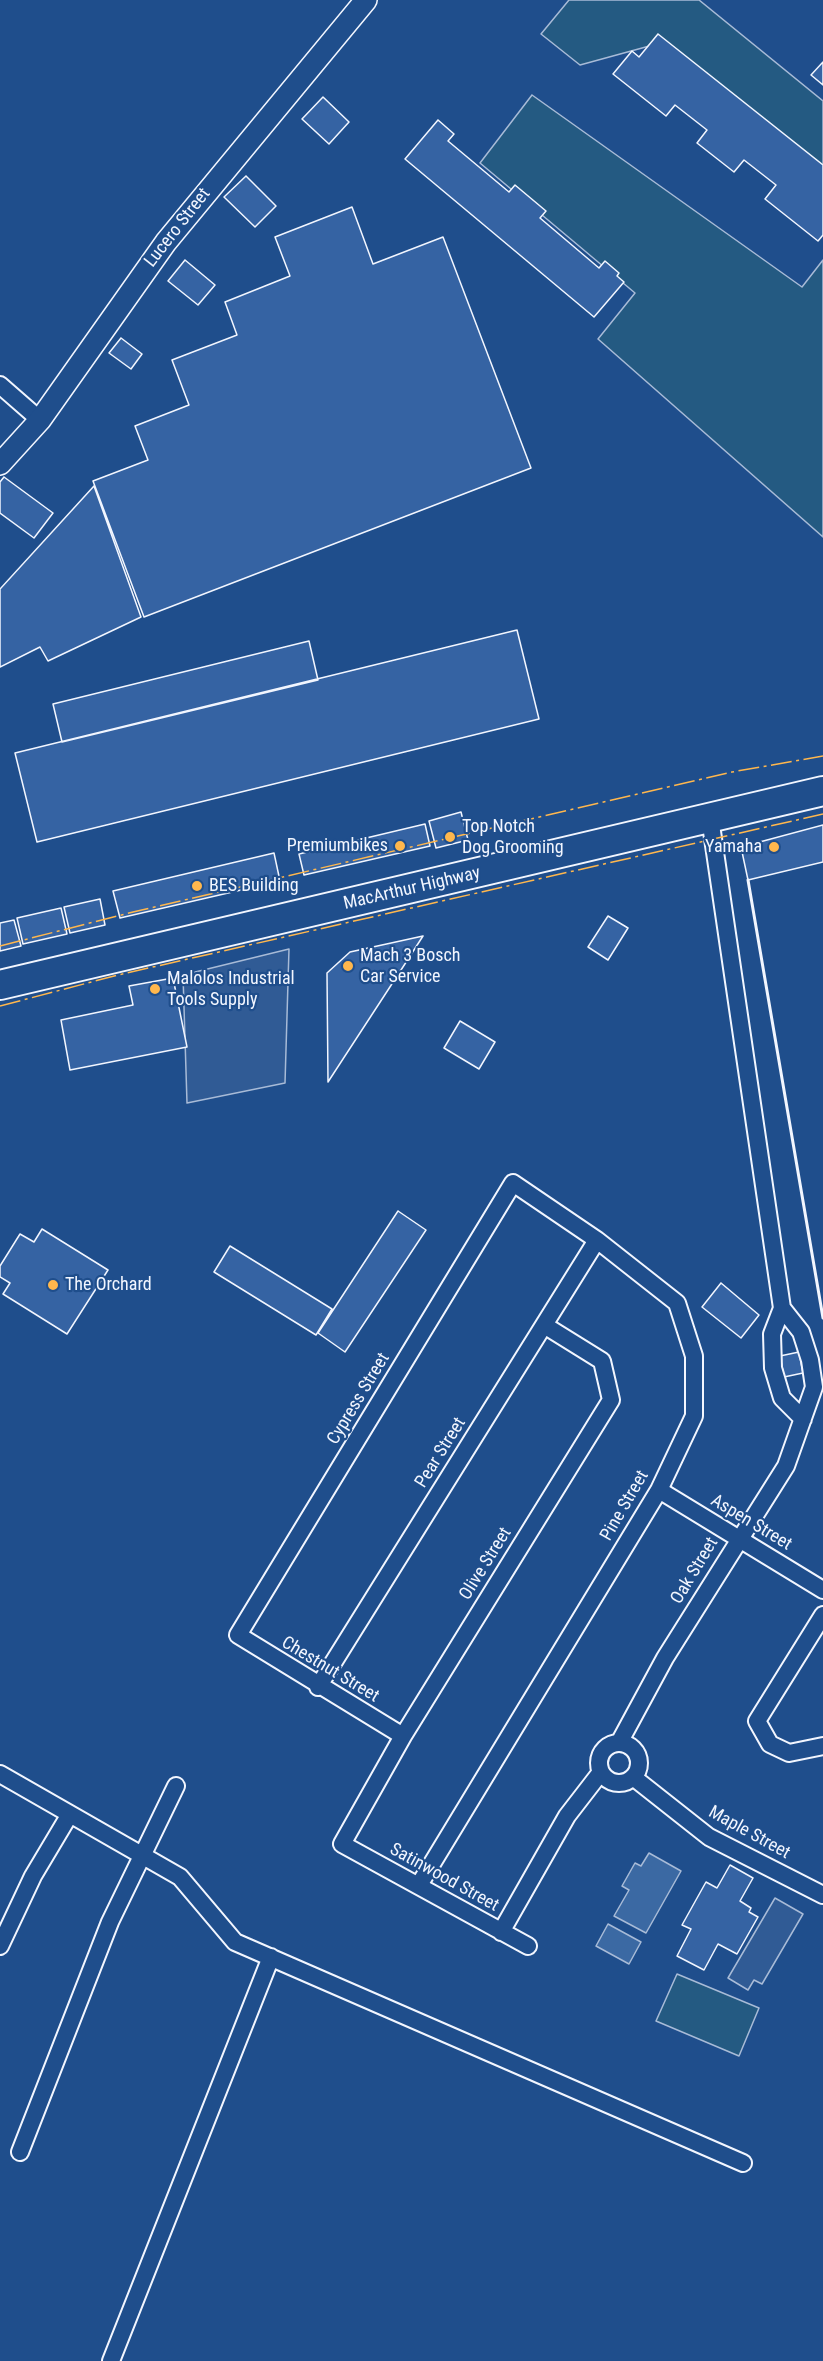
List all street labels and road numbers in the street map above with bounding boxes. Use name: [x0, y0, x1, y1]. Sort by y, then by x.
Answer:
street label: Lucero Street: [140, 184, 216, 272]
street label: MacArthur Highway: [342, 863, 482, 915]
street label: Cypress Street: [323, 1349, 395, 1449]
street label: Pear Street: [411, 1414, 471, 1492]
street label: Pine Street: [596, 1467, 654, 1545]
street label: Aspen Street: [706, 1490, 796, 1556]
street label: Olive Street: [455, 1524, 517, 1604]
street label: Oak Street: [667, 1534, 723, 1608]
street label: Chestnut Street: [277, 1632, 383, 1708]
street label: Maple Street: [704, 1802, 794, 1864]
street label: Satinwood Street: [386, 1839, 502, 1917]

